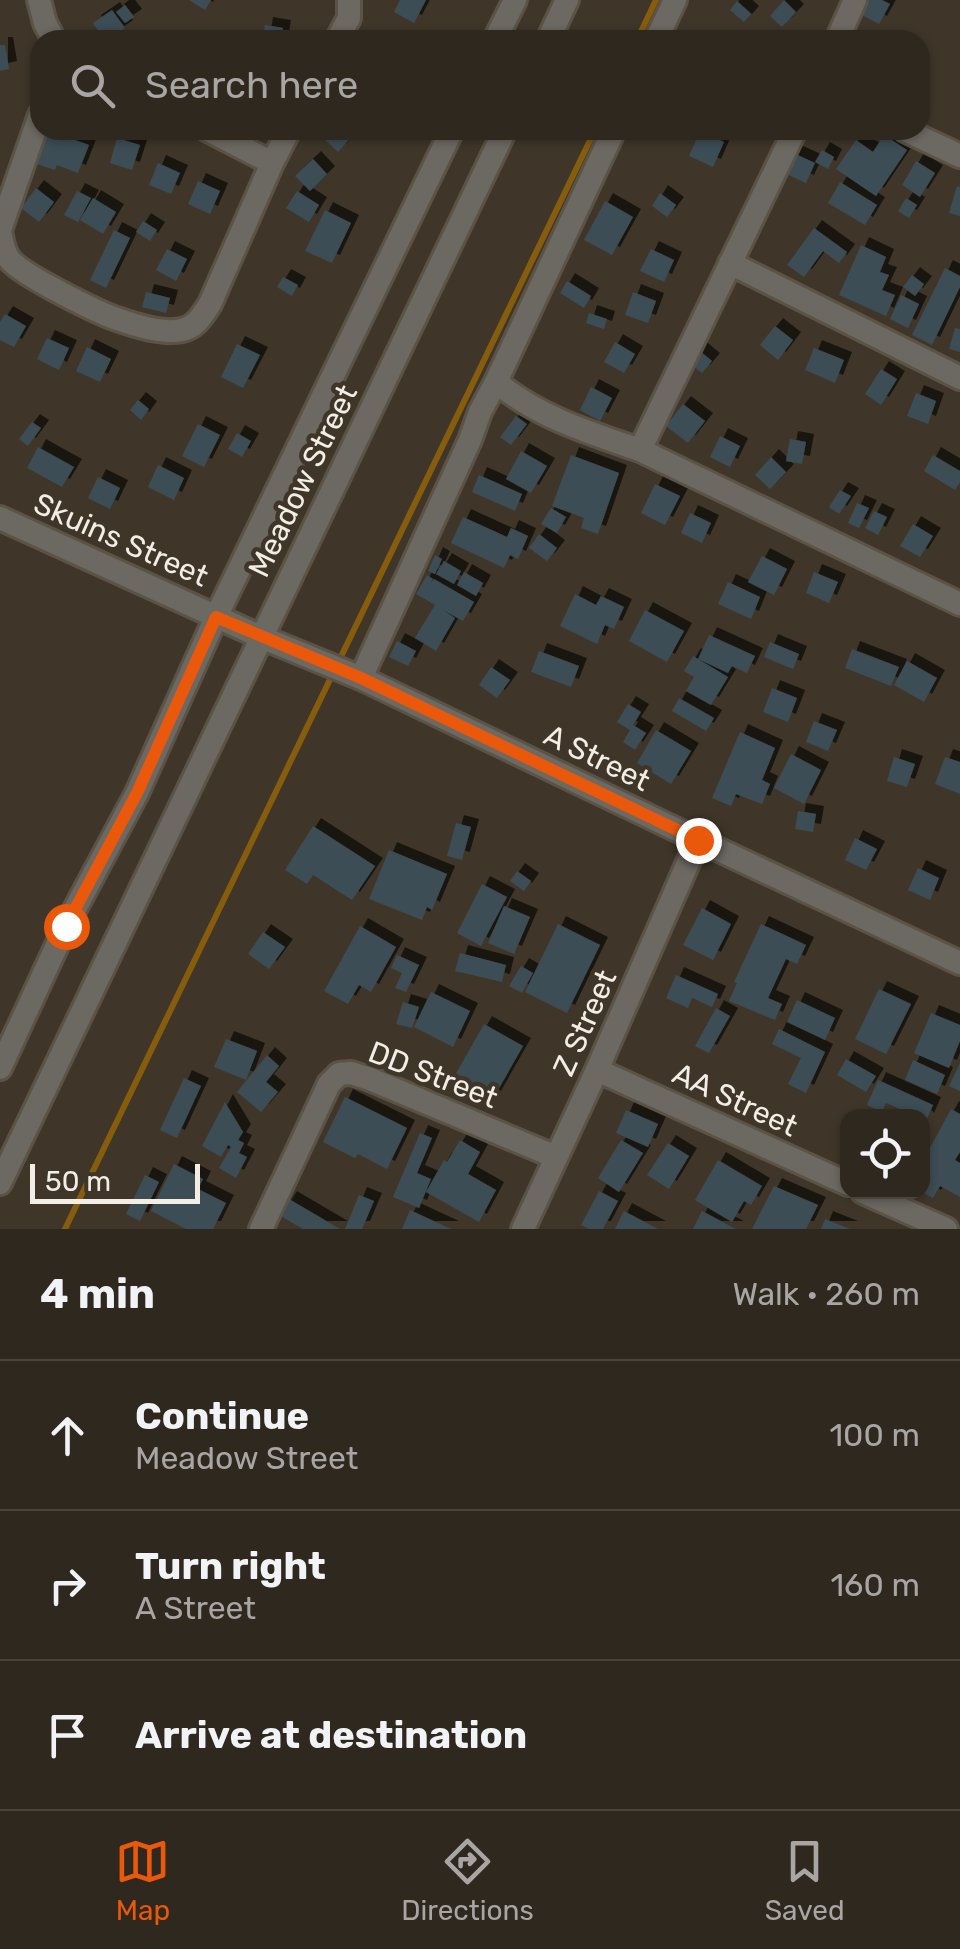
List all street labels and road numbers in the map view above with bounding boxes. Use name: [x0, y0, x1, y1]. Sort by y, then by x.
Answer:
street label: Meadow Street: [241, 379, 365, 583]
street label: Skuins Street: [28, 486, 214, 595]
street label: A Street: [538, 717, 656, 799]
street label: Z Street: [546, 964, 624, 1082]
street label: DD Street: [363, 1034, 503, 1116]
street label: AA Street: [667, 1055, 803, 1145]

